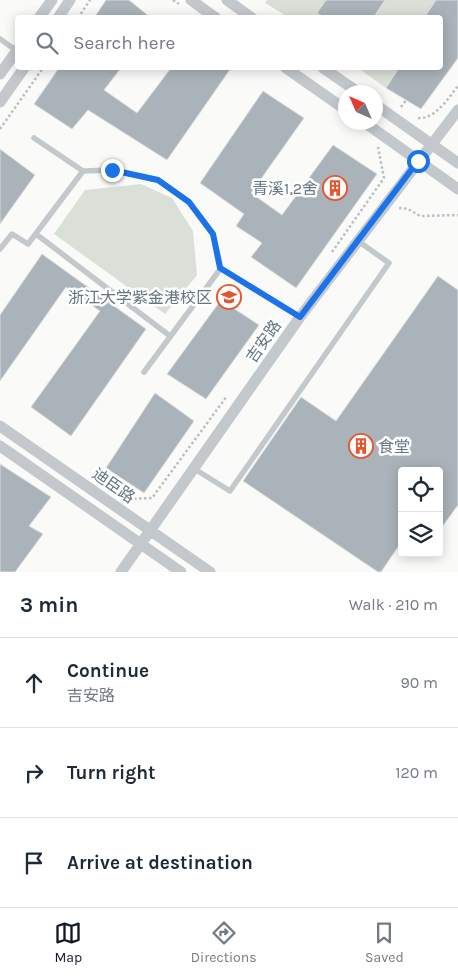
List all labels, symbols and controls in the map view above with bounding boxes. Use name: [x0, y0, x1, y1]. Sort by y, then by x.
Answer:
search box: [15, 15, 443, 70]
icon: search: [33, 29, 61, 57]
text: Search here: [73, 32, 175, 54]
north arrow: [338, 85, 383, 130]
route start: [407, 150, 430, 173]
route end: [101, 159, 124, 182]
building icon: 青溪1,2舍: [322, 175, 348, 201]
place label: 青溪1,2舍: [252, 179, 318, 198]
school or university icon: 浙江大学紫金港校区: [216, 284, 242, 310]
place label: 浙江大学紫金港校区: [68, 288, 212, 307]
street label: 吉安路: [242, 316, 285, 366]
building icon: 食堂: [348, 433, 374, 459]
place label: 食堂: [378, 437, 410, 456]
street label: 迪臣路: [89, 464, 139, 507]
map controls: [398, 467, 443, 557]
button: locate: [398, 467, 443, 512]
button: layers: [398, 512, 443, 557]
text: 3 min: [20, 593, 78, 617]
text: Walk · 210 m: [349, 595, 438, 614]
text: Continue: [67, 660, 149, 682]
icon: ahead: [20, 669, 48, 697]
text: 90 m: [400, 673, 438, 692]
text: 吉安路: [67, 686, 115, 705]
icon: right: [20, 759, 48, 787]
text: Turn right: [67, 762, 156, 784]
text: 120 m: [395, 763, 438, 782]
icon: arrive: [20, 849, 48, 877]
text: Arrive at destination: [67, 852, 253, 874]
tab: Map: [54, 919, 82, 966]
tab: Directions: [191, 919, 257, 966]
tab: Saved: [365, 919, 404, 966]

